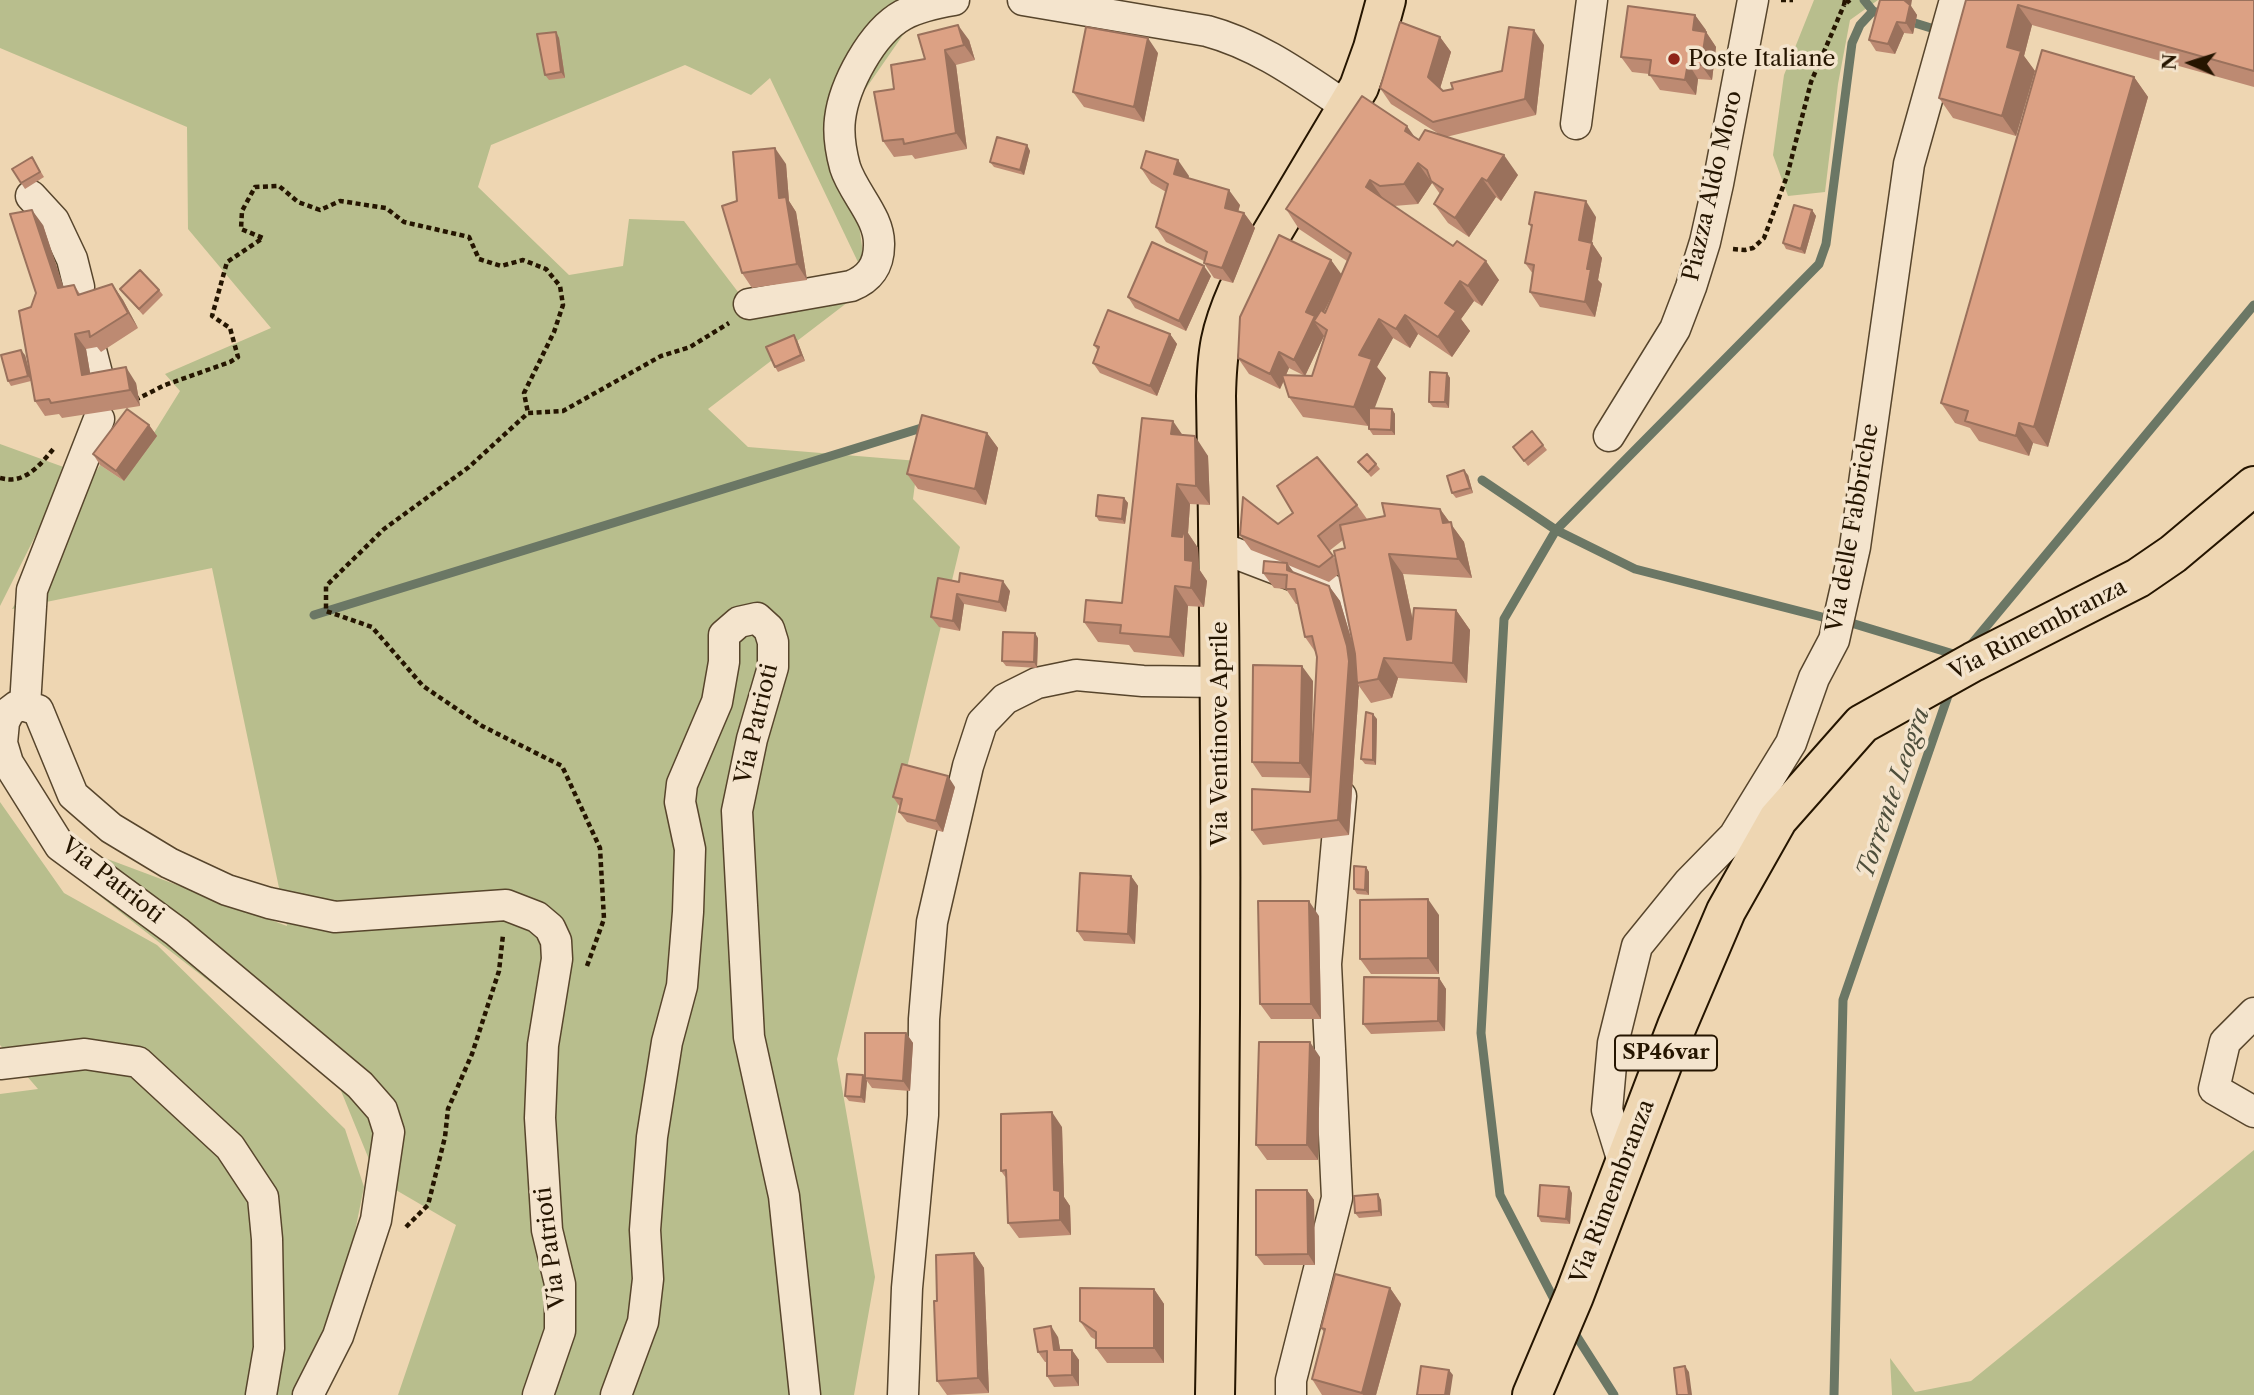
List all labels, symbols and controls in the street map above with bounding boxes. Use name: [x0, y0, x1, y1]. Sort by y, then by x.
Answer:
north arrow: [2156, 28, 2226, 98]
place label: Poste Italiane: [1688, 45, 1835, 73]
marker: Poste Italiane: [1666, 51, 1682, 67]
text: N: [2158, 53, 2181, 71]
street label: Piazza Aldo Moro: [1678, 88, 1748, 284]
street label: Via delle Fabbriche: [1821, 421, 1885, 635]
street label: Via Rimembranza: [1945, 573, 2131, 687]
street label: Via Ventinove Aprile: [1206, 621, 1234, 847]
street label: Via Patrioti: [730, 661, 784, 787]
water label: Torrente Leogra: [1851, 704, 1937, 882]
street label: Via Patrioti: [55, 832, 169, 930]
road number: SP46var: [1615, 1036, 1717, 1070]
street label: Via Rimembranza: [1565, 1096, 1661, 1288]
street label: Via Patrioti: [530, 1185, 572, 1311]

